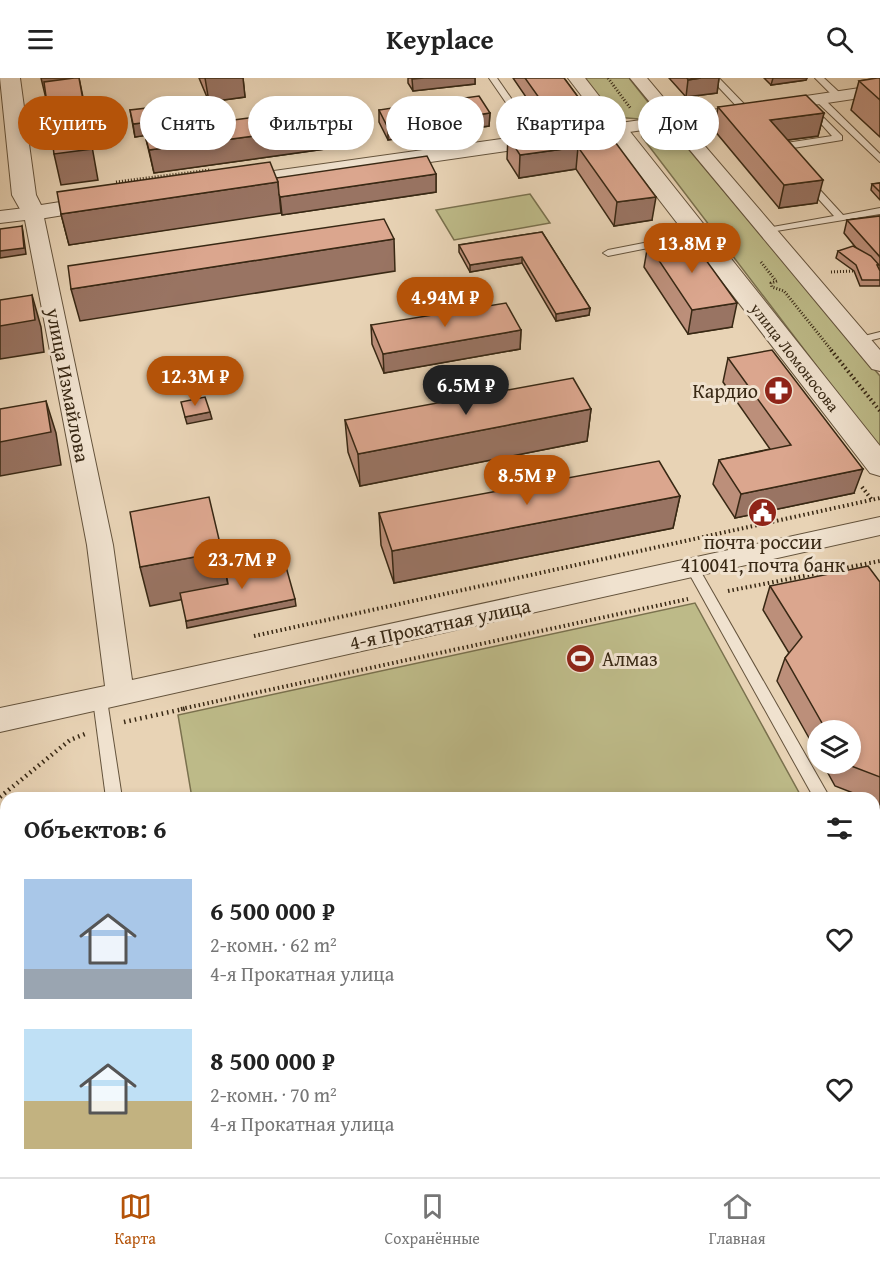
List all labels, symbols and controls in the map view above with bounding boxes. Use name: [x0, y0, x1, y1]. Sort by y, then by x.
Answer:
text: Keyplace: [386, 19, 494, 59]
icon: menu: [24, 23, 57, 56]
icon: search: [823, 23, 856, 56]
chip: Купить: [18, 96, 128, 150]
chip: Снять: [140, 96, 236, 150]
chip: Фильтры: [248, 96, 374, 150]
chip: Новое: [386, 96, 484, 150]
chip: Квартира: [496, 96, 626, 150]
chip: Дом: [638, 96, 719, 150]
pin: 13.8M ₽: [637, 223, 747, 274]
text: 13.8M ₽: [658, 228, 726, 257]
pin: 4.94M ₽: [390, 277, 500, 328]
text: 4.94M ₽: [411, 282, 479, 311]
street label: улица Ломоносова: [744, 297, 846, 417]
street label: улица Измайлова: [39, 304, 98, 465]
pin: 12.3M ₽: [140, 356, 250, 407]
text: 12.3M ₽: [161, 361, 229, 390]
pin: 6.5M ₽: [417, 365, 515, 416]
text: 6.5M ₽: [437, 370, 495, 399]
pharmacy icon: Кардио: [763, 375, 795, 407]
place label: Кардио: [692, 376, 758, 405]
pin: 8.5M ₽: [478, 455, 576, 506]
text: 8.5M ₽: [498, 460, 556, 489]
public building icon: почта россии 410041, почта банк: [747, 496, 779, 528]
place label: почта россии 410041, почта банк: [681, 527, 846, 579]
pin: 23.7M ₽: [187, 539, 297, 590]
text: 23.7M ₽: [208, 544, 276, 573]
street label: 4-я Прокатная улица: [347, 590, 533, 657]
sports icon: Алмаз: [565, 643, 597, 675]
place label: Алмаз: [602, 644, 658, 673]
map controls: [807, 720, 861, 774]
button: layers: [807, 720, 861, 774]
text: Объектов: 6: [24, 809, 167, 848]
icon: filters: [823, 812, 856, 845]
text: 6 500 000 ₽: [210, 891, 335, 930]
icon: home: [72, 903, 144, 975]
icon: heart: [823, 923, 856, 956]
text: 2-комн. · 62 m²: [210, 930, 337, 959]
text: 4-я Прокатная улица: [210, 959, 394, 988]
text: 8 500 000 ₽: [210, 1041, 335, 1080]
icon: home: [72, 1053, 144, 1125]
icon: heart: [823, 1073, 856, 1106]
text: 2-комн. · 70 m²: [210, 1080, 337, 1109]
text: 4-я Прокатная улица: [210, 1109, 394, 1138]
tab: Карта: [114, 1190, 156, 1250]
tab: Сохранённые: [385, 1190, 480, 1250]
tab: Главная: [709, 1190, 766, 1250]

